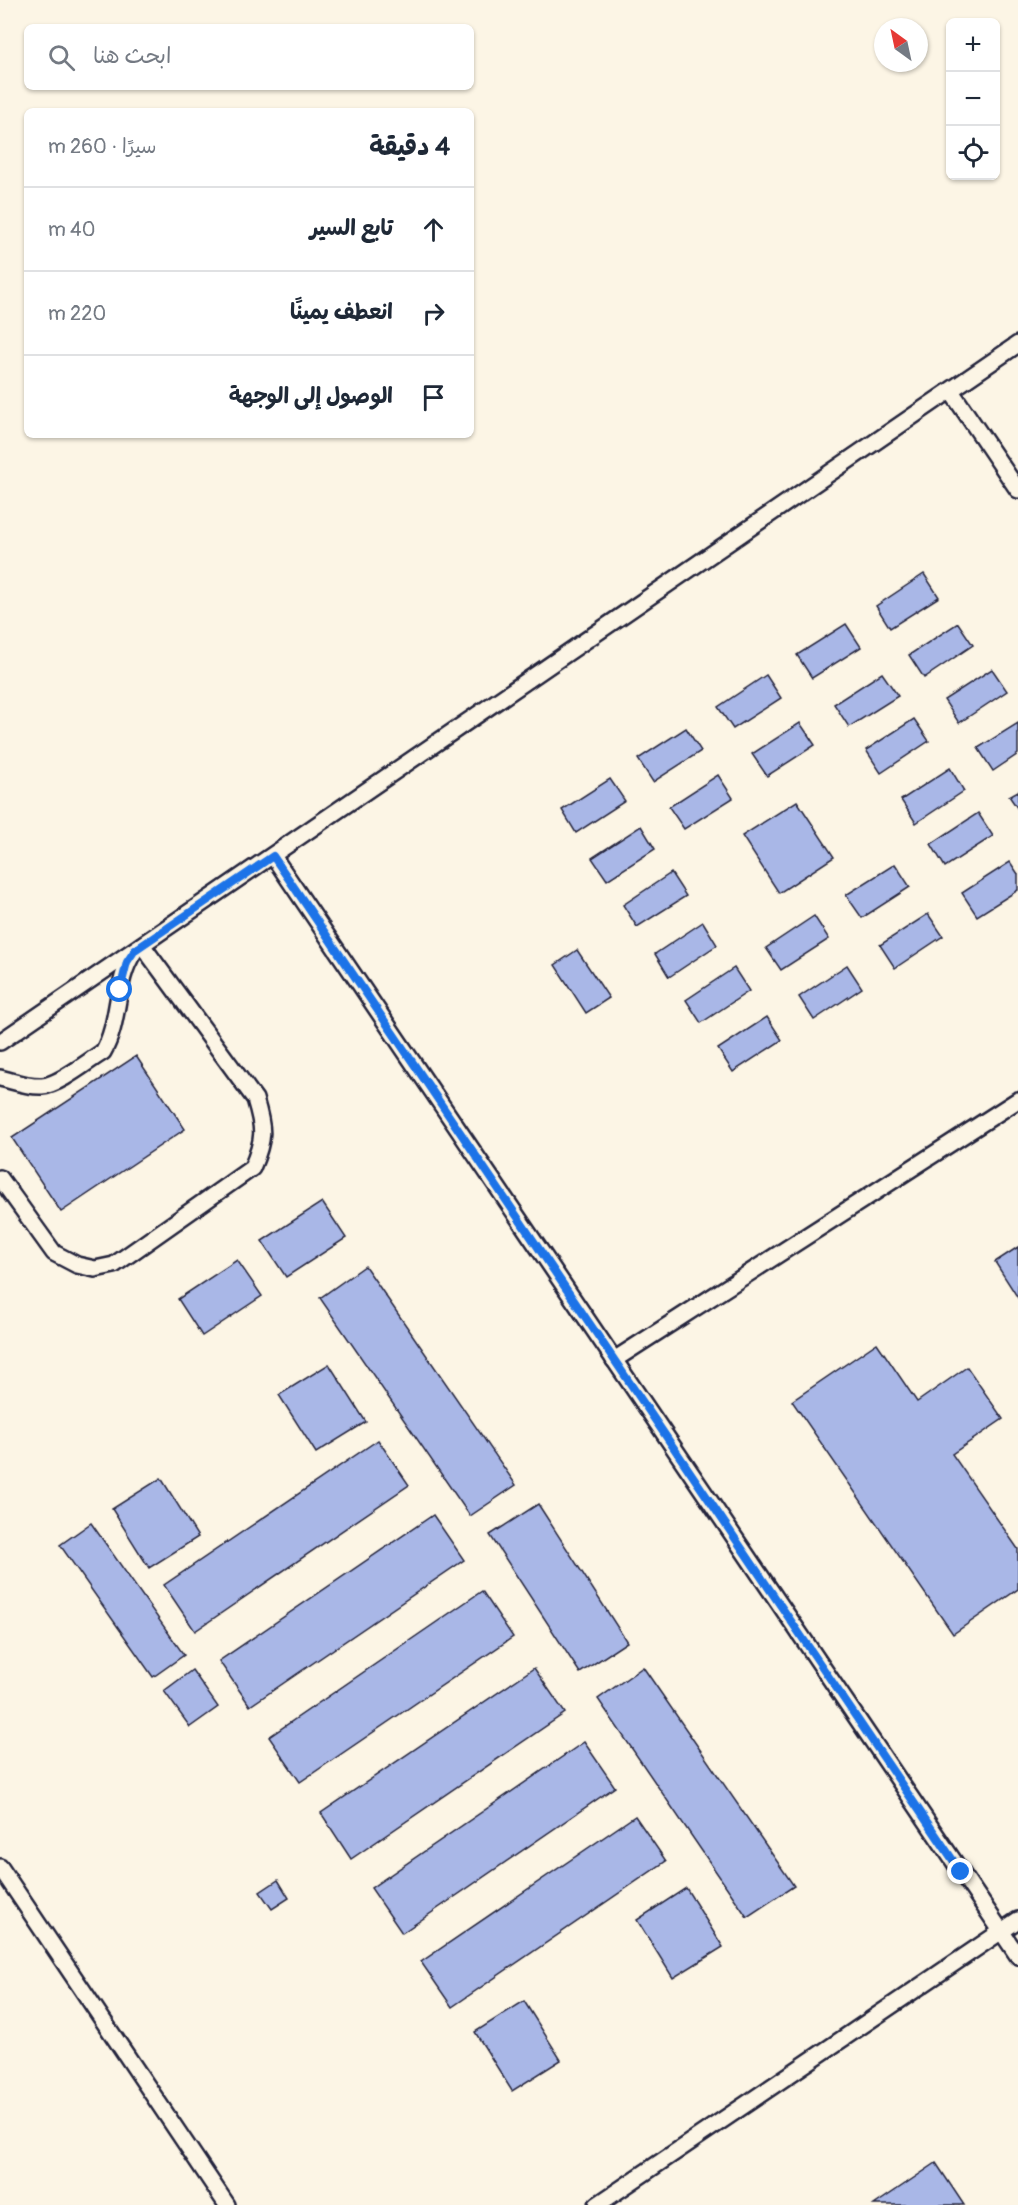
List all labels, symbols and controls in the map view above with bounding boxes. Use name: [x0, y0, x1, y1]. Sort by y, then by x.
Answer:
north arrow: [874, 18, 928, 72]
map controls: [946, 18, 1000, 180]
button: +: [946, 18, 1000, 72]
search box: [24, 24, 474, 90]
icon: search: [45, 41, 78, 74]
text: ابحث هنا: [93, 42, 171, 70]
button: −: [946, 72, 1000, 126]
button: locate: [946, 126, 1000, 180]
text: 4 دقيقة: [369, 131, 450, 163]
text: سيرًا · 260 m: [48, 134, 157, 159]
icon: ahead: [417, 213, 450, 246]
text: تابع السير: [310, 214, 393, 242]
text: 40 m: [48, 217, 95, 242]
icon: right: [417, 297, 450, 330]
text: انعطف يمينًا: [290, 298, 393, 326]
text: 220 m: [48, 301, 106, 326]
icon: arrive: [417, 381, 450, 414]
text: الوصول إلى الوجهة: [229, 382, 393, 410]
route start: [106, 976, 132, 1002]
route end: [947, 1858, 973, 1884]

